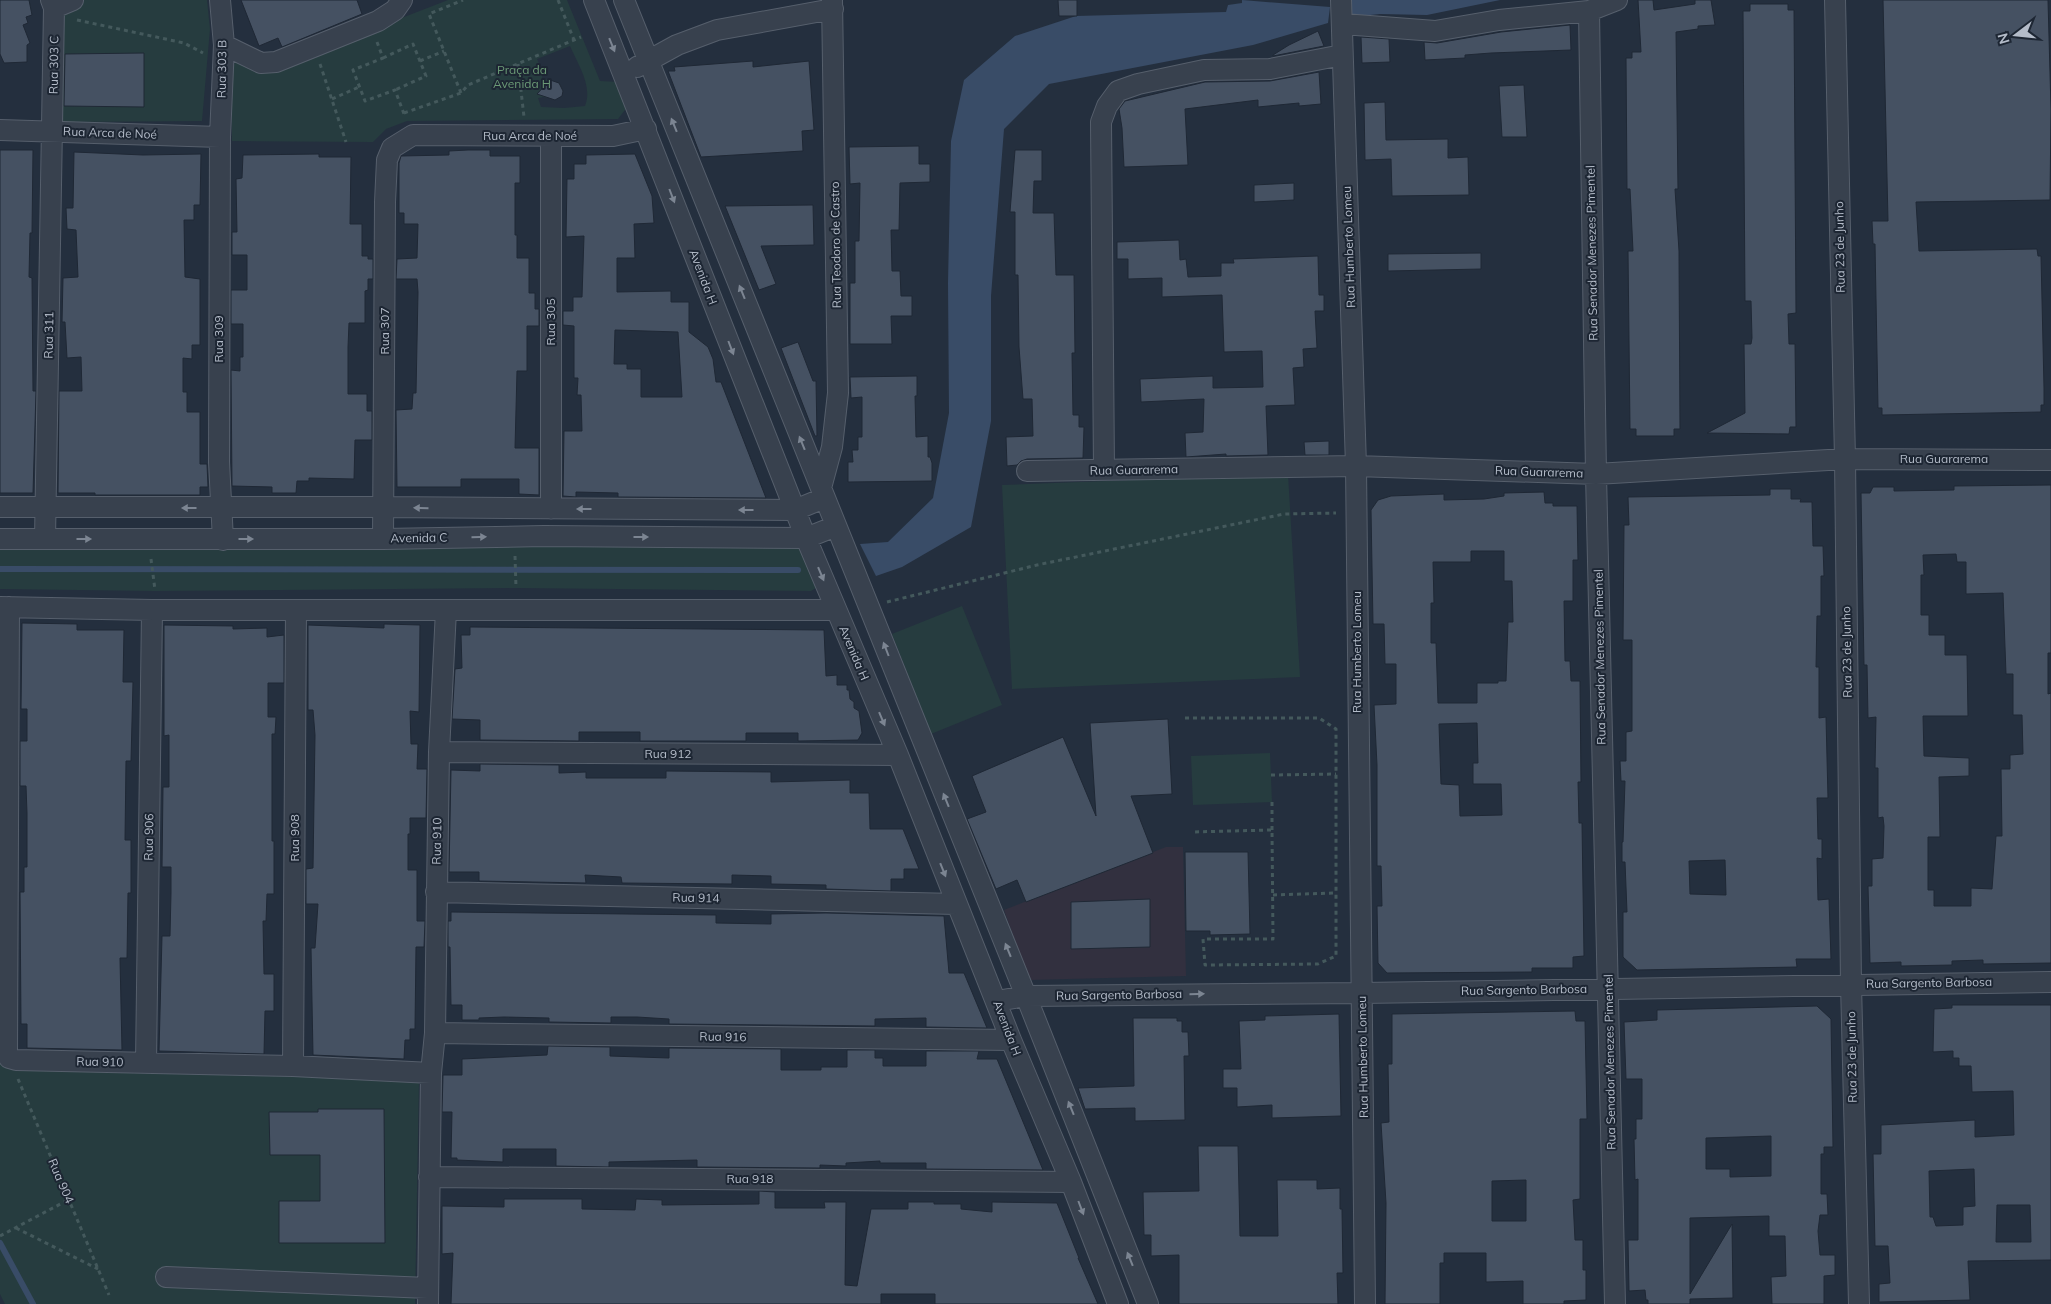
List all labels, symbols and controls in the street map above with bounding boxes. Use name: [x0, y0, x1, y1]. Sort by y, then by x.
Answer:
north arrow: [1991, 10, 2041, 60]
text: N: [1993, 31, 2014, 46]
street label: Rua 303 C: [45, 36, 62, 94]
one-way arrow: [608, 38, 616, 53]
street label: Rua 303 B: [213, 40, 230, 98]
park label: Praça da Avenida H: [493, 62, 551, 91]
one-way arrow: [670, 118, 678, 132]
street label: Rua Arca de Noé: [63, 123, 157, 142]
street label: Rua Arca de Noé: [483, 128, 577, 143]
street label: Rua Senador Menezes Pimentel: [1582, 165, 1601, 341]
street label: Rua Teodoro de Castro: [827, 181, 844, 309]
street label: Rua Humberto Lomeu: [1339, 186, 1358, 308]
one-way arrow: [668, 189, 676, 204]
street label: Rua 23 de Junho: [1831, 201, 1848, 293]
street label: Avenida H: [686, 247, 721, 307]
one-way arrow: [737, 285, 745, 299]
street label: Rua 305: [543, 298, 558, 346]
street label: Rua 307: [377, 307, 392, 355]
street label: Rua 311: [41, 311, 56, 359]
street label: Rua 309: [211, 315, 226, 363]
one-way arrow: [728, 340, 735, 355]
one-way arrow: [798, 436, 806, 450]
street label: Rua Guararema: [1900, 451, 1988, 466]
street label: Rua Guararema: [1090, 461, 1178, 478]
street label: Rua Guararema: [1495, 462, 1584, 481]
one-way arrow: [180, 504, 196, 512]
one-way arrow: [413, 504, 429, 512]
one-way arrow: [575, 505, 591, 513]
one-way arrow: [738, 506, 754, 514]
street label: Avenida C: [390, 530, 448, 545]
one-way arrow: [471, 533, 487, 541]
one-way arrow: [633, 533, 649, 541]
one-way arrow: [76, 535, 92, 543]
one-way arrow: [238, 535, 254, 543]
one-way arrow: [817, 567, 825, 581]
street label: Rua Senador Menezes Pimentel: [1590, 569, 1609, 745]
street label: Rua Humberto Lomeu: [1349, 591, 1364, 713]
street label: Rua 23 de Junho: [1838, 606, 1855, 698]
street label: Avenida H: [836, 623, 873, 682]
one-way arrow: [882, 641, 890, 656]
one-way arrow: [879, 712, 887, 726]
street label: Rua 912: [644, 746, 692, 761]
one-way arrow: [942, 793, 950, 807]
street label: Rua 906: [141, 813, 156, 861]
street label: Rua 908: [287, 814, 302, 862]
street label: Rua 910: [429, 817, 444, 865]
one-way arrow: [940, 862, 947, 877]
street label: Rua 914: [672, 890, 720, 905]
one-way arrow: [1003, 943, 1011, 958]
street label: Rua Senador Menezes Pimentel: [1600, 974, 1619, 1150]
street label: Rua Sargento Barbosa: [1866, 974, 1992, 991]
street label: Rua Sargento Barbosa: [1461, 981, 1587, 998]
street label: Rua Sargento Barbosa: [1056, 986, 1182, 1003]
one-way arrow: [1190, 990, 1206, 998]
street label: Rua Humberto Lomeu: [1354, 996, 1371, 1118]
street label: Avenida H: [990, 998, 1025, 1058]
street label: Rua 23 de Junho: [1843, 1011, 1860, 1103]
street label: Rua 916: [699, 1029, 747, 1044]
street label: Rua 910: [76, 1054, 124, 1069]
one-way arrow: [1066, 1100, 1074, 1115]
street label: Rua 904: [45, 1156, 78, 1205]
street label: Rua 918: [726, 1171, 774, 1186]
one-way arrow: [1077, 1201, 1085, 1216]
one-way arrow: [1126, 1252, 1134, 1266]

